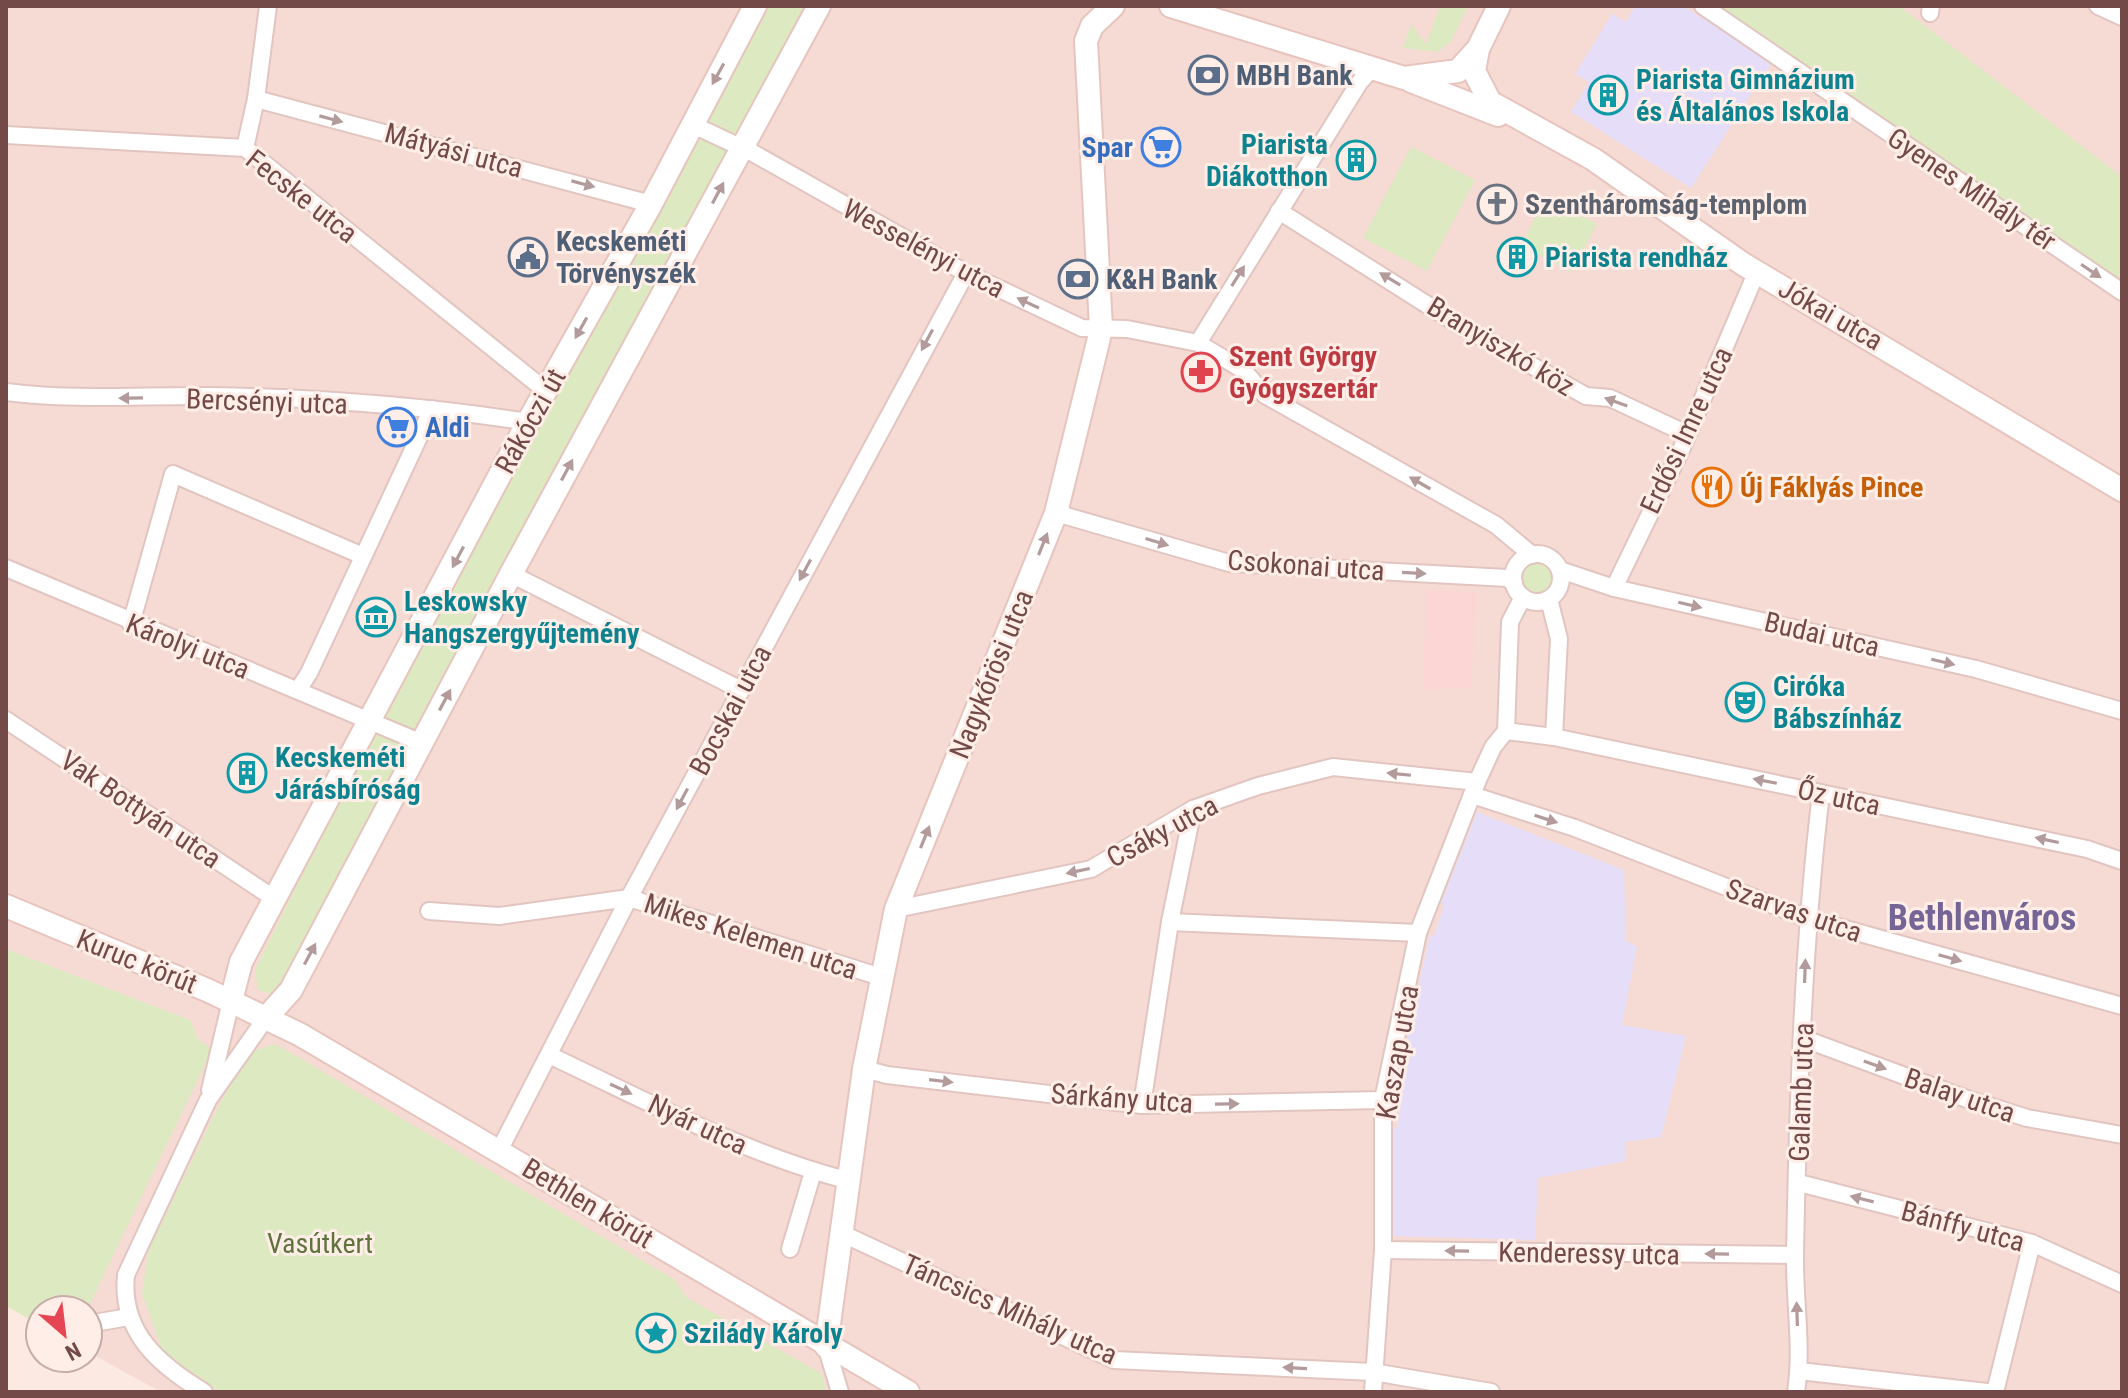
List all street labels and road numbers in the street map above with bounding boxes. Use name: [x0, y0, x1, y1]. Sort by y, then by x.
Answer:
street label: Mátyási utca: [381, 116, 526, 185]
street label: Gyenes Mihály tér: [1881, 121, 2062, 258]
street label: Fecske utca: [239, 143, 364, 250]
street label: Wesselényi utca: [837, 192, 1010, 305]
street label: Jókai utca: [1773, 271, 1889, 357]
street label: Branyiszkó köz: [1421, 290, 1580, 403]
street label: Erdősi Imre utca: [1633, 342, 1739, 519]
street label: Rákóczi út: [488, 363, 573, 479]
street label: Bercsényi utca: [186, 382, 348, 421]
street label: Csokonai utca: [1226, 544, 1386, 587]
street label: Nagykőrösi utca: [943, 585, 1040, 763]
street label: Budai utca: [1761, 605, 1883, 664]
street label: Károlyi utca: [121, 607, 254, 686]
street label: Bocskai utca: [683, 640, 778, 781]
street label: Vak Bottyán utca: [54, 744, 227, 875]
street label: Őz utca: [1795, 773, 1883, 822]
street label: Csáky utca: [1101, 788, 1223, 874]
street label: Szarvas utca: [1722, 872, 1866, 949]
street label: Mikes Kelemen utca: [640, 886, 862, 987]
street label: Kuruc körút: [72, 922, 202, 1001]
street label: Kaszap utca: [1369, 982, 1426, 1122]
street label: Galamb utca: [1783, 1022, 1820, 1162]
street label: Balay utca: [1900, 1061, 2019, 1130]
street label: Sárkány utca: [1050, 1077, 1194, 1120]
street label: Nyár utca: [643, 1087, 752, 1162]
street label: Bethlen körút: [516, 1151, 659, 1255]
street label: Bánffy utca: [1898, 1194, 2028, 1259]
street label: Kenderessy utca: [1498, 1235, 1680, 1272]
street label: Táncsics Mihály utca: [897, 1247, 1122, 1372]

